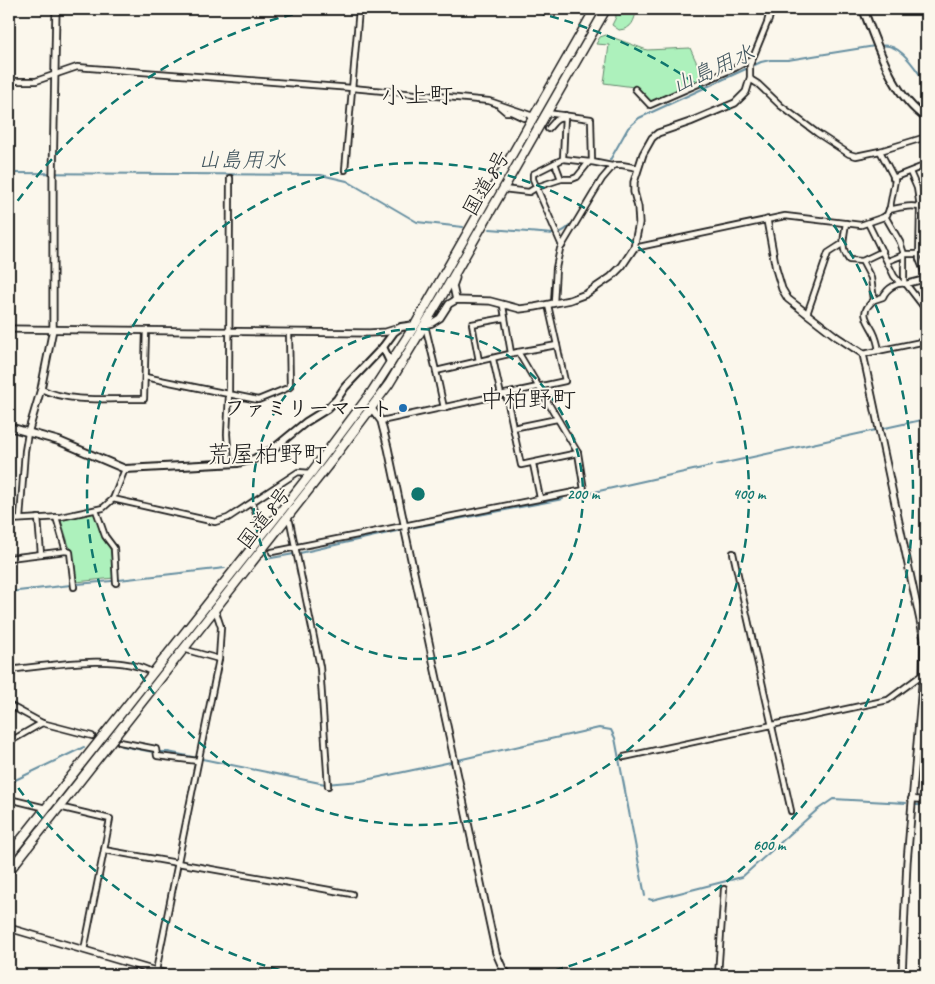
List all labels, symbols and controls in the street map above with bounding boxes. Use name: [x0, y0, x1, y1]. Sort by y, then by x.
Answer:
water label: 山島用水: [667, 38, 759, 100]
district label: 小上町: [381, 80, 453, 110]
street label: 国道8号: [457, 145, 515, 221]
water label: 山島用水: [198, 146, 286, 174]
district label: 中柏野町: [480, 384, 576, 414]
place label: ファミリーマート: [224, 395, 393, 421]
marker: ファミリーマート: [397, 402, 409, 414]
district label: 荒屋柏野町: [207, 439, 327, 469]
street label: 国道8号: [231, 481, 297, 555]
centre of rings: [409, 485, 427, 503]
text: 200 m: [567, 485, 601, 504]
text: 400 m: [733, 485, 767, 504]
text: 600 m: [753, 836, 787, 855]

